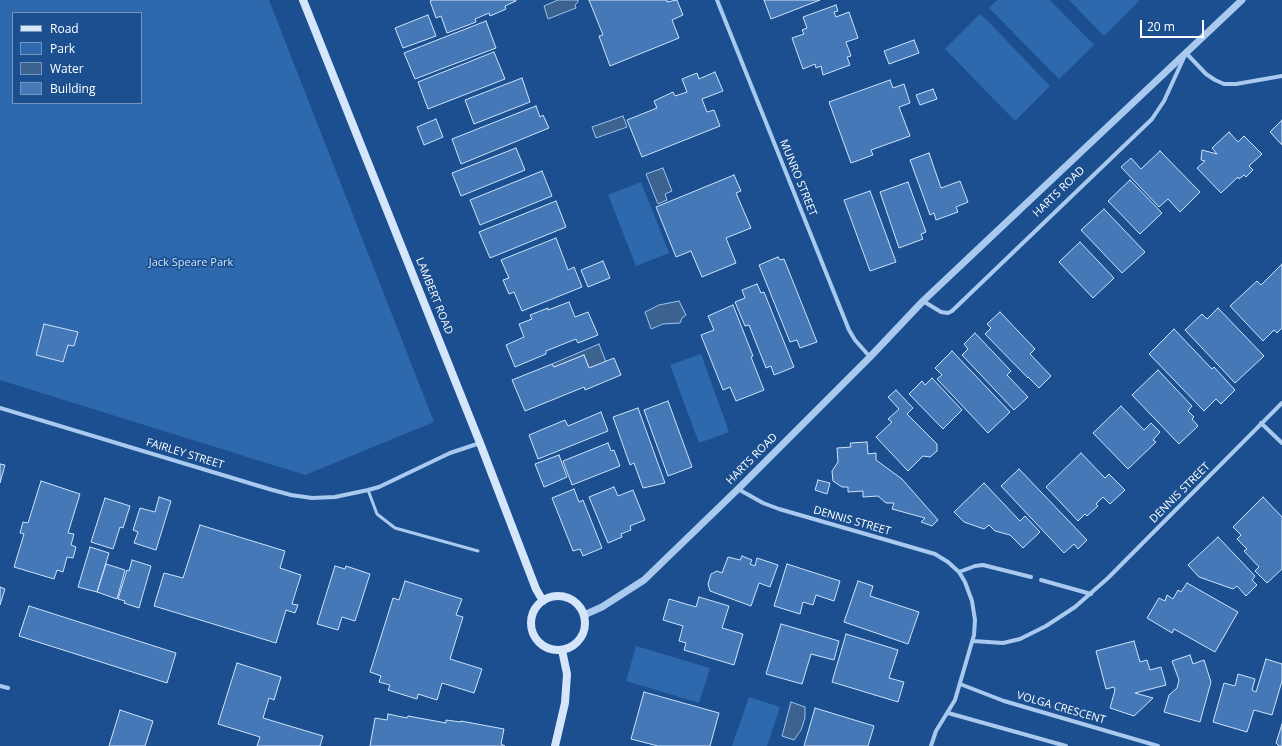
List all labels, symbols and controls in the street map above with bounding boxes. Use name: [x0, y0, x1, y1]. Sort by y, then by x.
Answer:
legend: [12, 12, 142, 104]
scale bar: [1142, 12, 1206, 38]
text: 20 m: [1147, 18, 1175, 35]
text: Road: [50, 20, 79, 37]
text: Park: [50, 40, 75, 57]
text: Water: [50, 60, 84, 77]
text: Building: [50, 80, 95, 97]
street label: MUNRO STREET: [777, 138, 819, 218]
street label: HARTS ROAD: [1030, 164, 1088, 220]
park label: Jack Speare Park: [149, 256, 233, 270]
street label: LAMBERT ROAD: [413, 256, 455, 336]
street label: HARTS ROAD: [724, 431, 780, 487]
street label: FAIRLEY STREET: [145, 436, 225, 472]
street label: DENNIS STREET: [1147, 460, 1213, 526]
street label: DENNIS STREET: [812, 504, 892, 538]
street label: VOLGA CRESCENT: [1015, 689, 1107, 727]

